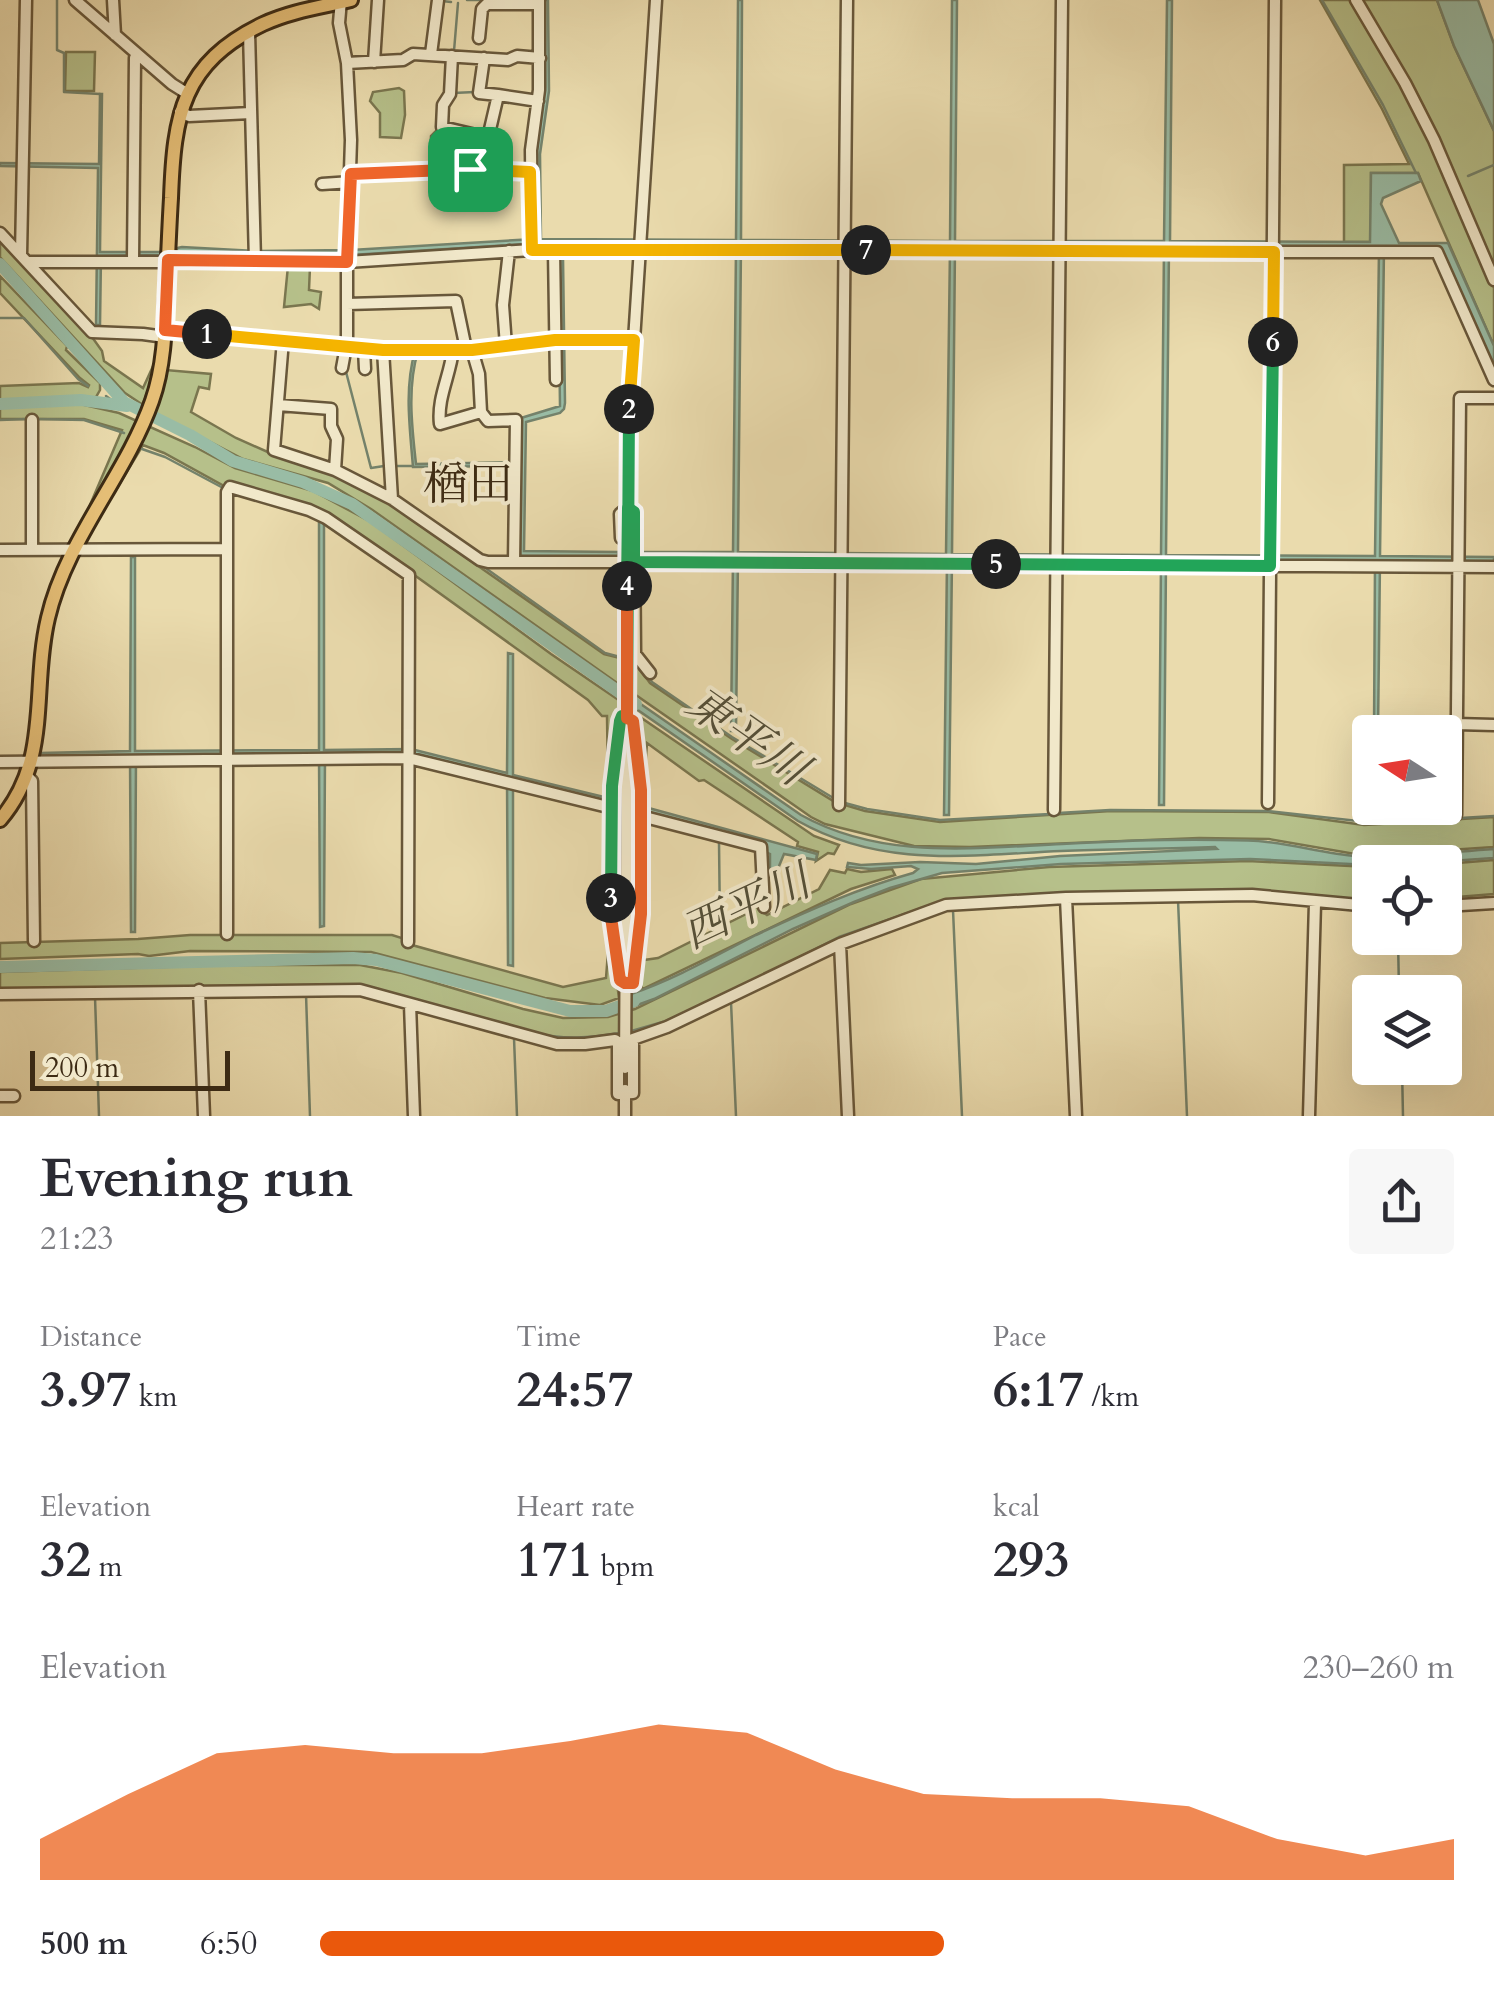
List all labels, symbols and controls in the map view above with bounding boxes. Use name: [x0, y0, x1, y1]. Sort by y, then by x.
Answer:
pin: [428, 127, 513, 212]
icon: arrive: [443, 142, 498, 197]
pin: 7: [841, 225, 891, 275]
text: 7: [859, 231, 873, 269]
pin: 1: [182, 309, 232, 359]
text: 1: [200, 315, 214, 353]
pin: 6: [1248, 317, 1298, 367]
text: 6: [1266, 323, 1280, 361]
pin: 2: [604, 384, 654, 434]
text: 2: [622, 390, 636, 428]
district label: 楢田: [423, 454, 513, 515]
pin: 5: [971, 539, 1021, 589]
text: 5: [989, 545, 1003, 583]
pin: 4: [602, 561, 652, 611]
text: 4: [620, 567, 634, 605]
water label: 東平川: [674, 672, 824, 803]
north arrow: [1352, 715, 1462, 825]
map controls: [1352, 715, 1462, 1085]
button: locate: [1352, 845, 1462, 955]
water label: 西平川: [672, 849, 825, 963]
pin: 3: [586, 873, 636, 923]
text: 3: [604, 879, 618, 917]
button: layers: [1352, 975, 1462, 1085]
scale bar: [30, 1046, 230, 1090]
text: 200 m: [45, 1049, 119, 1087]
text: Evening run: [40, 1142, 353, 1216]
button: share: [1349, 1149, 1454, 1254]
text: 21:23: [40, 1217, 114, 1261]
text: Distance: [40, 1318, 142, 1356]
text: Time: [516, 1318, 581, 1356]
text: Pace: [993, 1318, 1047, 1356]
text: 3.97: [40, 1356, 131, 1424]
text: 24:57: [516, 1356, 633, 1424]
text: 6:17: [993, 1356, 1084, 1424]
text: km: [131, 1378, 178, 1416]
text: /km: [1084, 1378, 1139, 1416]
text: Elevation: [40, 1488, 151, 1526]
text: Heart rate: [516, 1488, 635, 1526]
text: kcal: [993, 1488, 1040, 1526]
text: 32: [40, 1526, 91, 1594]
text: 171: [516, 1526, 593, 1594]
text: 293: [993, 1526, 1070, 1594]
text: m: [91, 1548, 122, 1586]
text: bpm: [593, 1548, 654, 1586]
text: Elevation: [40, 1646, 167, 1690]
text: 230–260 m: [1302, 1646, 1454, 1690]
text: 500 m: [40, 1922, 127, 1966]
text: 6:50: [200, 1922, 257, 1966]

